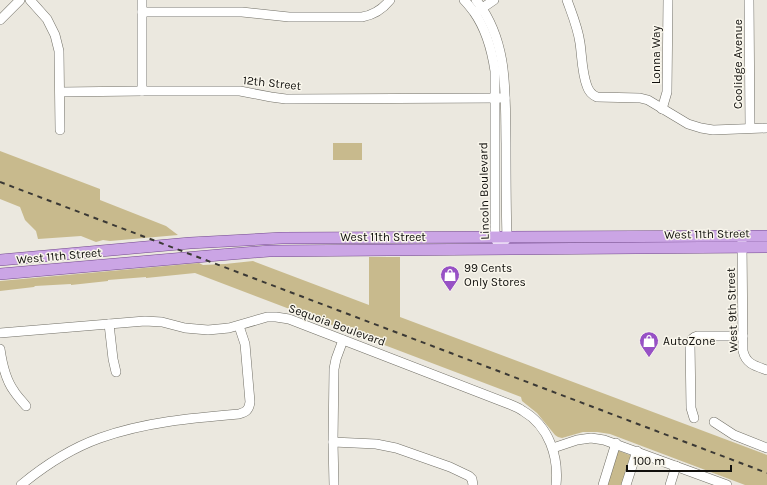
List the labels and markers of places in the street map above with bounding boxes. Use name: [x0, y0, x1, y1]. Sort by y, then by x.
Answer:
place label: 99 Cents Only Stores: [464, 261, 526, 289]
shop icon: 99 Cents Only Stores: [439, 264, 461, 292]
shop icon: AutoZone: [638, 330, 660, 358]
place label: AutoZone: [663, 334, 715, 348]

